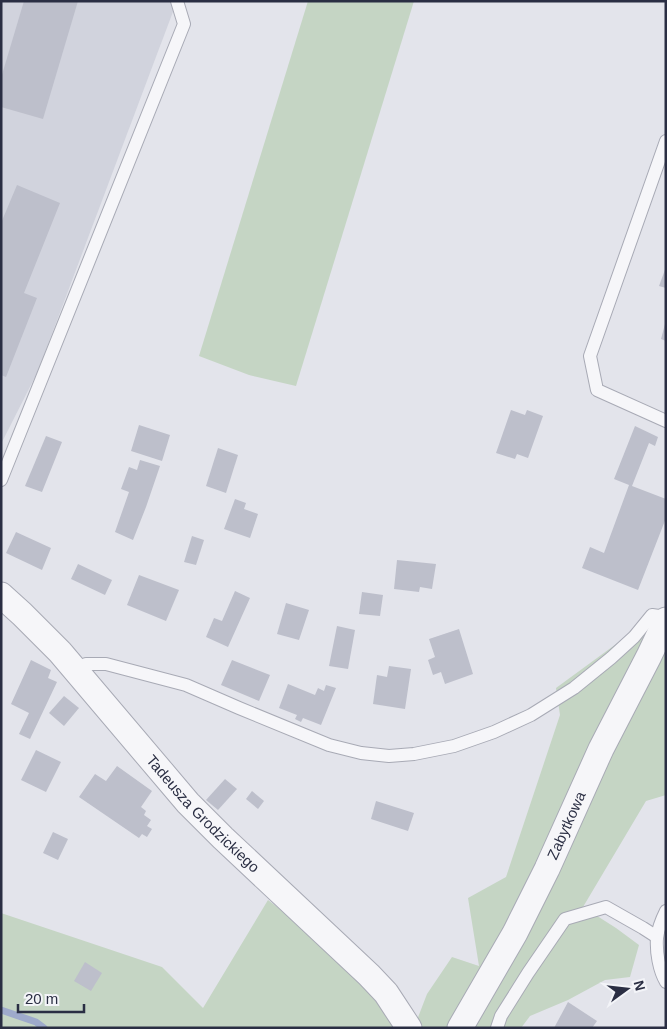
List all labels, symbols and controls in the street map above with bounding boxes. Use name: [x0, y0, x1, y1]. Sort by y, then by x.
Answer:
street label: Tadeusza Grodzickiego: [143, 751, 263, 876]
street label: Zabytkowa: [543, 788, 589, 862]
north arrow: [602, 964, 652, 1014]
text: N: [631, 979, 649, 993]
scale bar: [18, 982, 84, 1014]
text: 20 m: [25, 990, 58, 1007]

